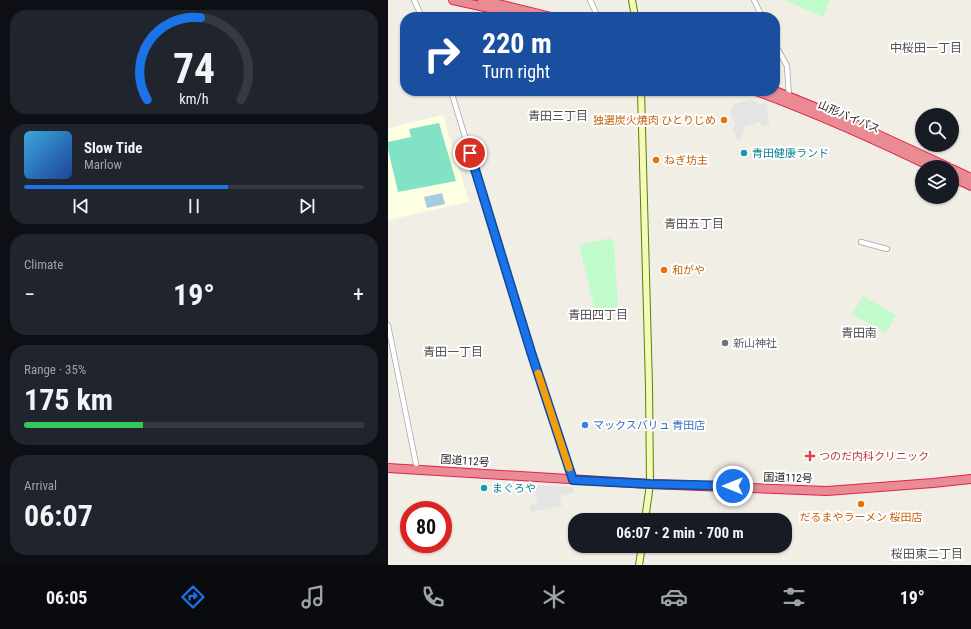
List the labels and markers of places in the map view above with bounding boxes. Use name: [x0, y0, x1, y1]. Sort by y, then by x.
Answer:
place label: 独選炭火焼肉 ひとりじめ: [593, 114, 716, 127]
marker: 独選炭火焼肉 ひとりじめ: [719, 115, 729, 125]
pin: [453, 136, 487, 170]
place label: 青田健康ランド: [752, 147, 829, 160]
marker: 青田健康ランド: [739, 148, 749, 158]
place label: ねぎ坊主: [664, 154, 708, 167]
marker: ねぎ坊主: [651, 155, 661, 165]
place label: 和がや: [672, 264, 705, 277]
marker: 和がや: [659, 265, 669, 275]
place label: 新山神社: [733, 337, 777, 350]
marker: 新山神社: [720, 338, 730, 348]
place label: マックスバリュ 青田店: [593, 419, 705, 432]
marker: マックスバリュ 青田店: [580, 420, 590, 430]
marker: つのだ内科クリニック: [804, 450, 816, 462]
place label: つのだ内科クリニック: [819, 450, 929, 463]
place label: まぐろや: [492, 482, 536, 495]
marker: まぐろや: [479, 483, 489, 493]
marker: だるまやラーメン 桜田店: [856, 499, 866, 509]
place label: だるまやラーメン 桜田店: [799, 511, 923, 524]

